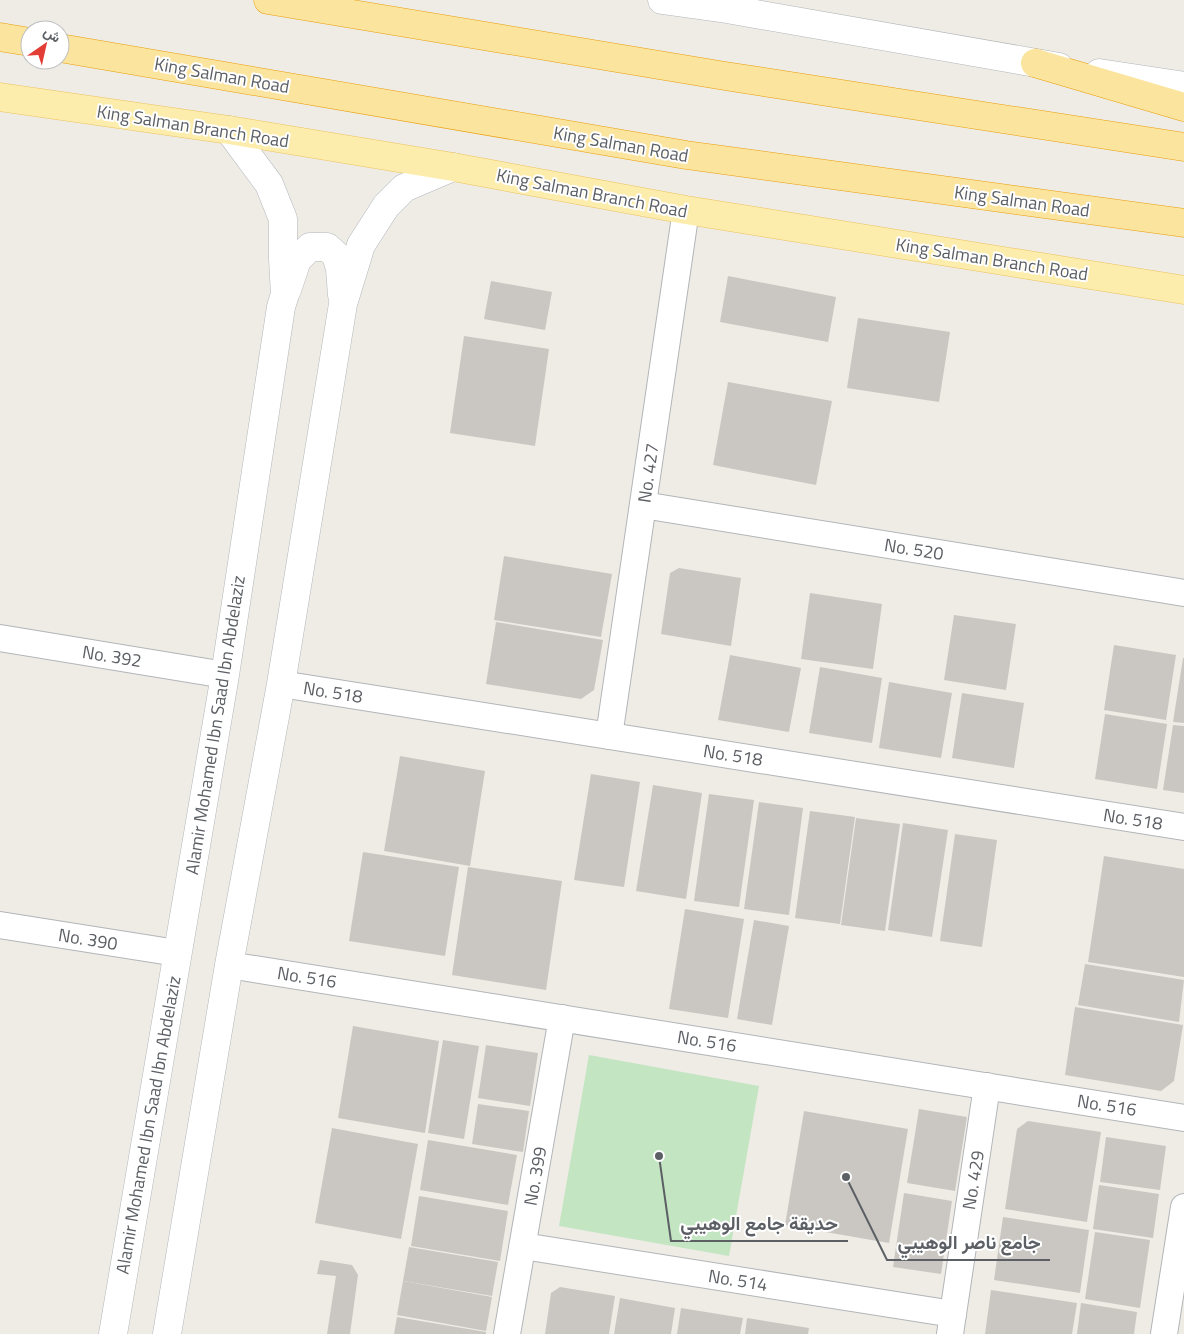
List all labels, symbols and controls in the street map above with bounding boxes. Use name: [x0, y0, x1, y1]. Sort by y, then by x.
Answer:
north arrow: [20, 20, 70, 70]
text: ش: [40, 20, 66, 47]
street label: King Salman Road: [152, 50, 292, 100]
street label: King Salman Branch Road: [95, 97, 291, 155]
street label: King Salman Road: [551, 119, 691, 169]
street label: King Salman Branch Road: [494, 161, 690, 225]
street label: King Salman Road: [952, 178, 1092, 224]
street label: King Salman Branch Road: [894, 230, 1090, 288]
street label: No. 427: [630, 442, 666, 504]
street label: No. 520: [882, 531, 946, 567]
street label: Alamir Mohamed Ibn Saad Ibn Abdelaziz: [178, 573, 252, 877]
street label: No. 392: [80, 638, 144, 674]
street label: No. 518: [301, 674, 365, 710]
street label: No. 518: [701, 737, 765, 773]
street label: No. 518: [1101, 801, 1165, 837]
street label: No. 390: [56, 921, 120, 957]
street label: No. 516: [275, 959, 339, 995]
street label: Alamir Mohamed Ibn Saad Ibn Abdelaziz: [108, 974, 188, 1276]
street label: No. 516: [675, 1023, 739, 1059]
street label: No. 516: [1075, 1087, 1139, 1123]
street label: No. 399: [517, 1144, 553, 1208]
street label: No. 429: [955, 1148, 991, 1212]
callout: حديقة جامع الوهيبي: [671, 1207, 848, 1241]
text: حديقة جامع الوهيبي: [680, 1208, 838, 1240]
callout: جامع ناصر الوهيبي: [887, 1226, 1050, 1260]
text: جامع ناصر الوهيبي: [897, 1227, 1041, 1259]
street label: No. 514: [706, 1262, 770, 1298]

